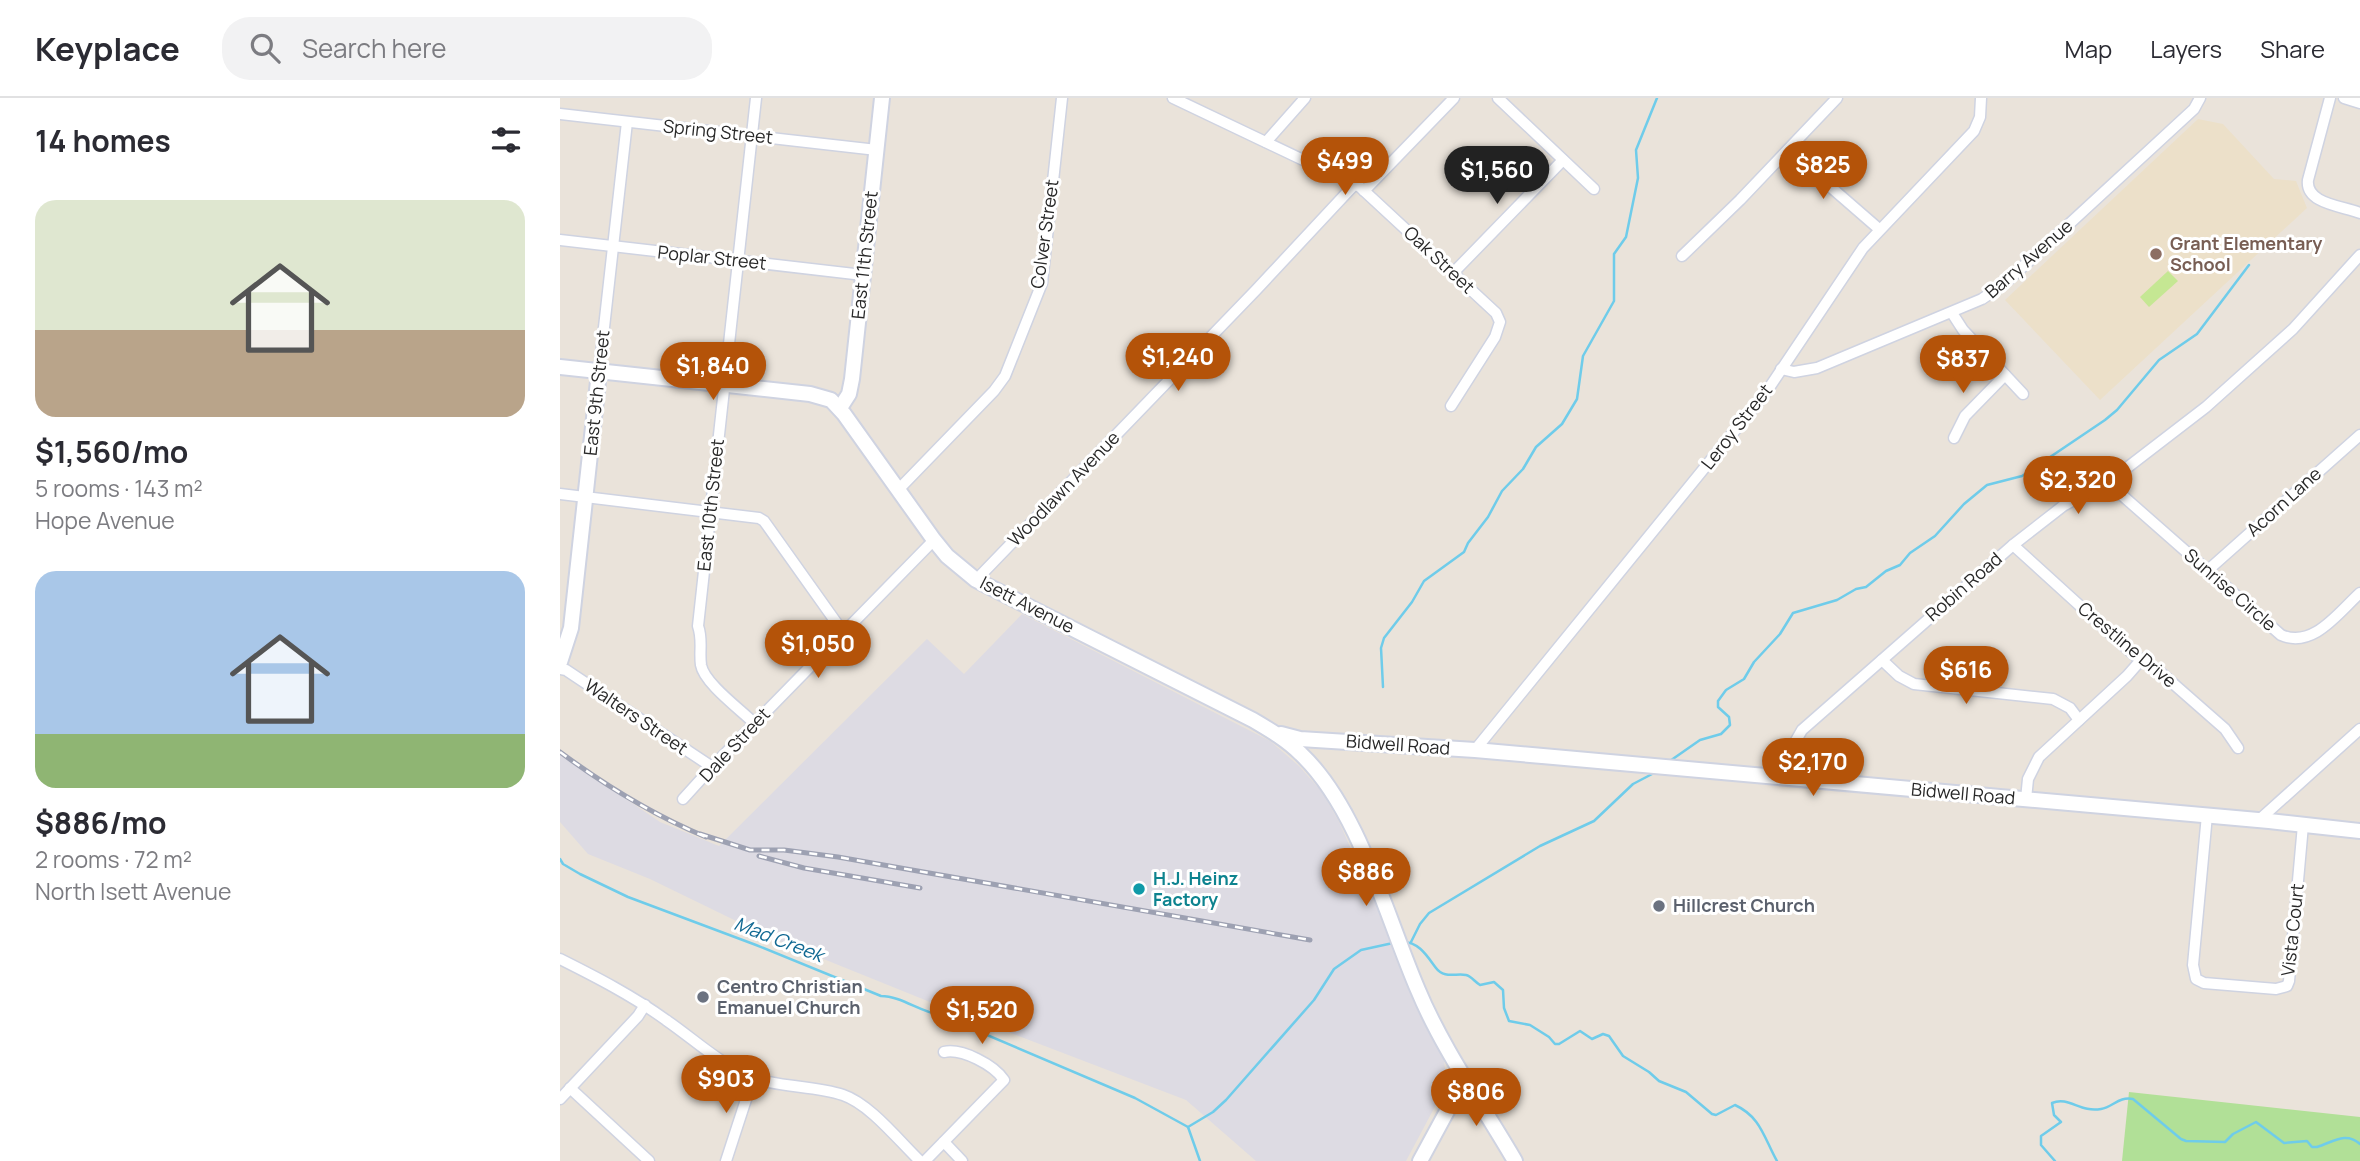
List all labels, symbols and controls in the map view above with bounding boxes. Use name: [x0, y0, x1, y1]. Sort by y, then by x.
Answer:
search box: [222, 17, 712, 80]
text: Keyplace: [35, 26, 180, 71]
icon: search: [246, 29, 284, 67]
text: Search here: [302, 30, 447, 66]
text: Map: [2065, 32, 2112, 65]
text: Layers: [2150, 32, 2222, 65]
text: Share: [2260, 32, 2325, 65]
street label: Spring Street: [662, 113, 774, 149]
text: 14 homes: [35, 120, 171, 161]
icon: filters: [487, 121, 525, 159]
pin: $499: [1304, 138, 1386, 197]
pin: $825: [1782, 141, 1864, 201]
text: $499: [1317, 144, 1373, 176]
pin: $1,560: [1440, 146, 1554, 206]
text: $825: [1795, 148, 1851, 180]
text: $1,560: [1460, 153, 1534, 185]
street label: Colver Street: [1024, 178, 1064, 290]
street label: East 11th Street: [845, 190, 883, 320]
street label: Barry Avenue: [1979, 214, 2077, 303]
street label: Oak Street: [1399, 220, 1480, 298]
place label: Grant Elementary School: [2170, 231, 2322, 276]
street label: Poplar Street: [657, 239, 768, 275]
icon: home: [217, 245, 343, 371]
marker: Grant Elementary School: [2148, 246, 2164, 262]
street label: East 9th Street: [577, 329, 615, 457]
pin: $1,240: [1121, 334, 1235, 393]
pin: $837: [1922, 336, 2004, 395]
text: $1,240: [1142, 340, 1214, 372]
pin: $1,840: [656, 342, 770, 402]
text: $837: [1936, 342, 1990, 374]
text: $1,840: [676, 349, 750, 381]
street label: Leroy Street: [1695, 379, 1777, 474]
street label: Woodlawn Avenue: [1002, 426, 1124, 551]
text: $1,560/mo: [35, 431, 188, 472]
street label: East 10th Street: [691, 438, 729, 572]
pin: $2,320: [2021, 456, 2135, 516]
street label: Acorn Lane: [2241, 461, 2326, 541]
text: $2,320: [2039, 463, 2117, 495]
text: 5 rooms · 143 m²: [35, 472, 203, 504]
text: Hope Avenue: [35, 504, 175, 536]
street label: Sunrise Circle: [2180, 543, 2282, 636]
street label: Robin Road: [1920, 546, 2007, 626]
street label: Isett Avenue: [976, 570, 1079, 638]
street label: Crestline Drive: [2073, 596, 2182, 693]
icon: home: [217, 616, 343, 742]
pin: $1,050: [761, 620, 875, 680]
text: $1,050: [781, 627, 855, 659]
pin: $616: [1925, 646, 2007, 706]
text: $616: [1940, 653, 1992, 685]
street label: Walters Street: [580, 673, 693, 760]
street label: Dale Street: [694, 702, 775, 787]
street label: Bidwell Road: [1345, 728, 1451, 760]
pin: $2,170: [1756, 738, 1870, 798]
text: $2,170: [1778, 745, 1848, 777]
street label: Bidwell Road: [1910, 776, 2016, 810]
text: $886/mo: [35, 802, 167, 843]
text: 2 rooms · 72 m²: [35, 843, 192, 875]
pin: $886: [1325, 848, 1407, 908]
text: $886: [1338, 855, 1394, 887]
place label: H.J. Heinz Factory: [1153, 866, 1238, 911]
text: North Isett Avenue: [35, 875, 231, 907]
marker: H.J. Heinz Factory: [1131, 881, 1147, 897]
street label: Vista Court: [2275, 882, 2309, 977]
place label: Hillcrest Church: [1673, 893, 1815, 917]
marker: Hillcrest Church: [1651, 898, 1667, 914]
water label: Mad Creek: [731, 910, 830, 969]
place label: Centro Christian Emanuel Church: [717, 974, 863, 1019]
pin: $1,520: [925, 986, 1039, 1046]
marker: Centro Christian Emanuel Church: [695, 989, 711, 1005]
text: $1,520: [946, 993, 1018, 1025]
pin: $903: [685, 1056, 767, 1115]
text: $903: [697, 1062, 755, 1094]
pin: $806: [1435, 1068, 1517, 1128]
text: $806: [1447, 1075, 1505, 1107]

